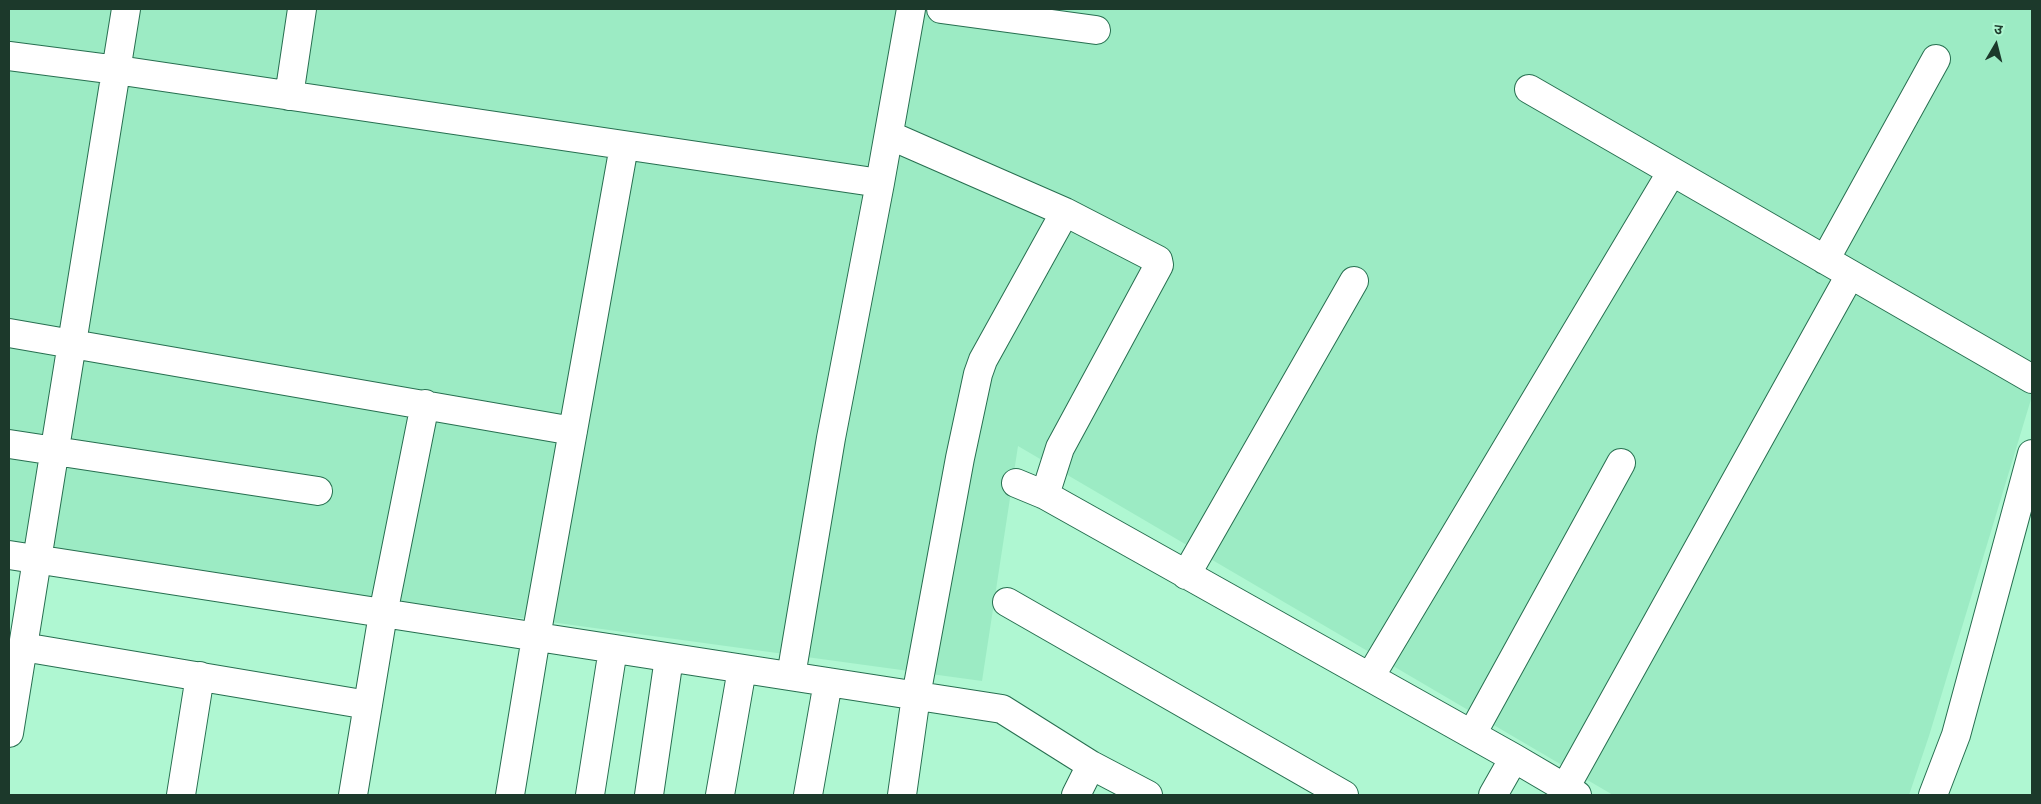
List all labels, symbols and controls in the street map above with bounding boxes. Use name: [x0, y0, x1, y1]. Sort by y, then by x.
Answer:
north arrow: [1971, 20, 2021, 70]
text: उ: [1993, 20, 2004, 40]

